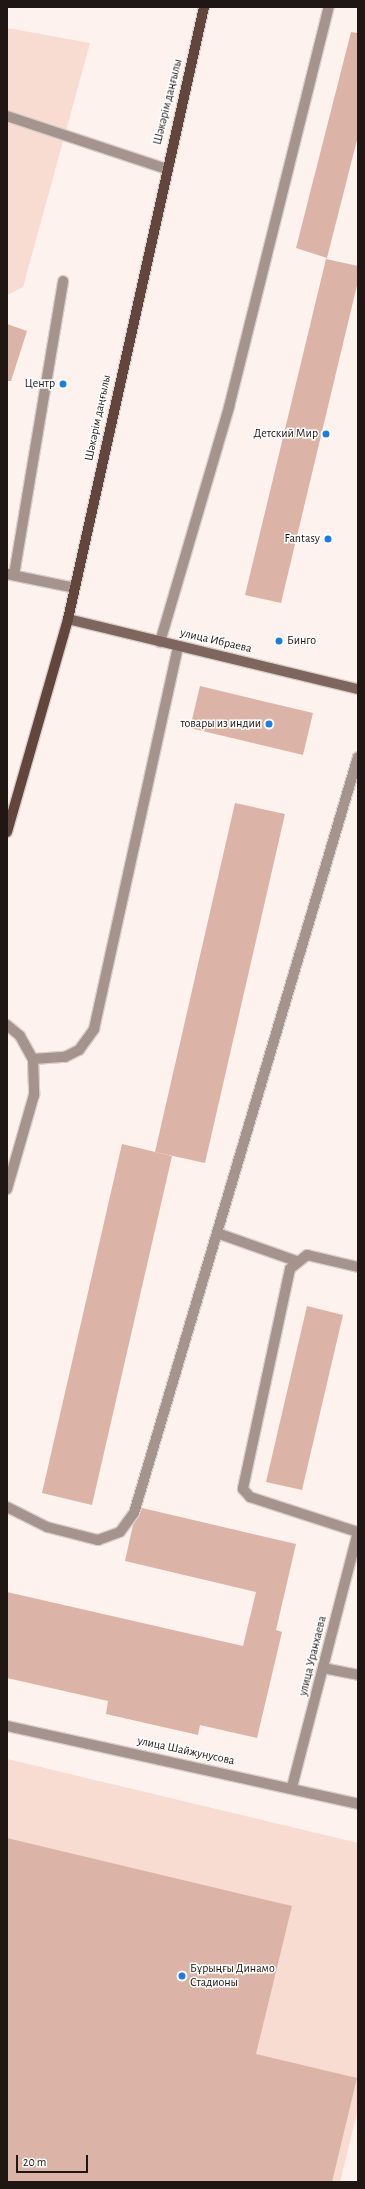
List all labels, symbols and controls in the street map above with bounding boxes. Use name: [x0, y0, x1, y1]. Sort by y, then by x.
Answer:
street label: Шәкәрім даңғылы: [150, 58, 186, 146]
street label: Шәкәрім даңғылы: [82, 374, 114, 462]
place label: Центр: [24, 377, 55, 391]
marker: Центр: [58, 379, 68, 389]
place label: Детский Мир: [254, 427, 318, 441]
marker: Детский Мир: [321, 429, 331, 439]
place label: Fantasy: [285, 532, 320, 546]
marker: Fantasy: [323, 534, 333, 544]
street label: улица Ибраева: [179, 626, 253, 656]
place label: Бинго: [287, 634, 316, 648]
marker: Бинго: [274, 636, 284, 646]
place label: товары из индии: [180, 717, 261, 731]
marker: товары из индии: [264, 719, 274, 729]
street label: улица Уранхаева: [296, 1615, 330, 1697]
street label: улица Шайжунусова: [136, 1734, 236, 1768]
place label: Бұрыңғы Динамо Стадионы: [190, 1962, 275, 1990]
marker: Бұрыңғы Динамо Стадионы: [177, 1971, 187, 1981]
scale bar: [18, 2147, 90, 2173]
text: 20 m: [23, 2156, 46, 2168]

